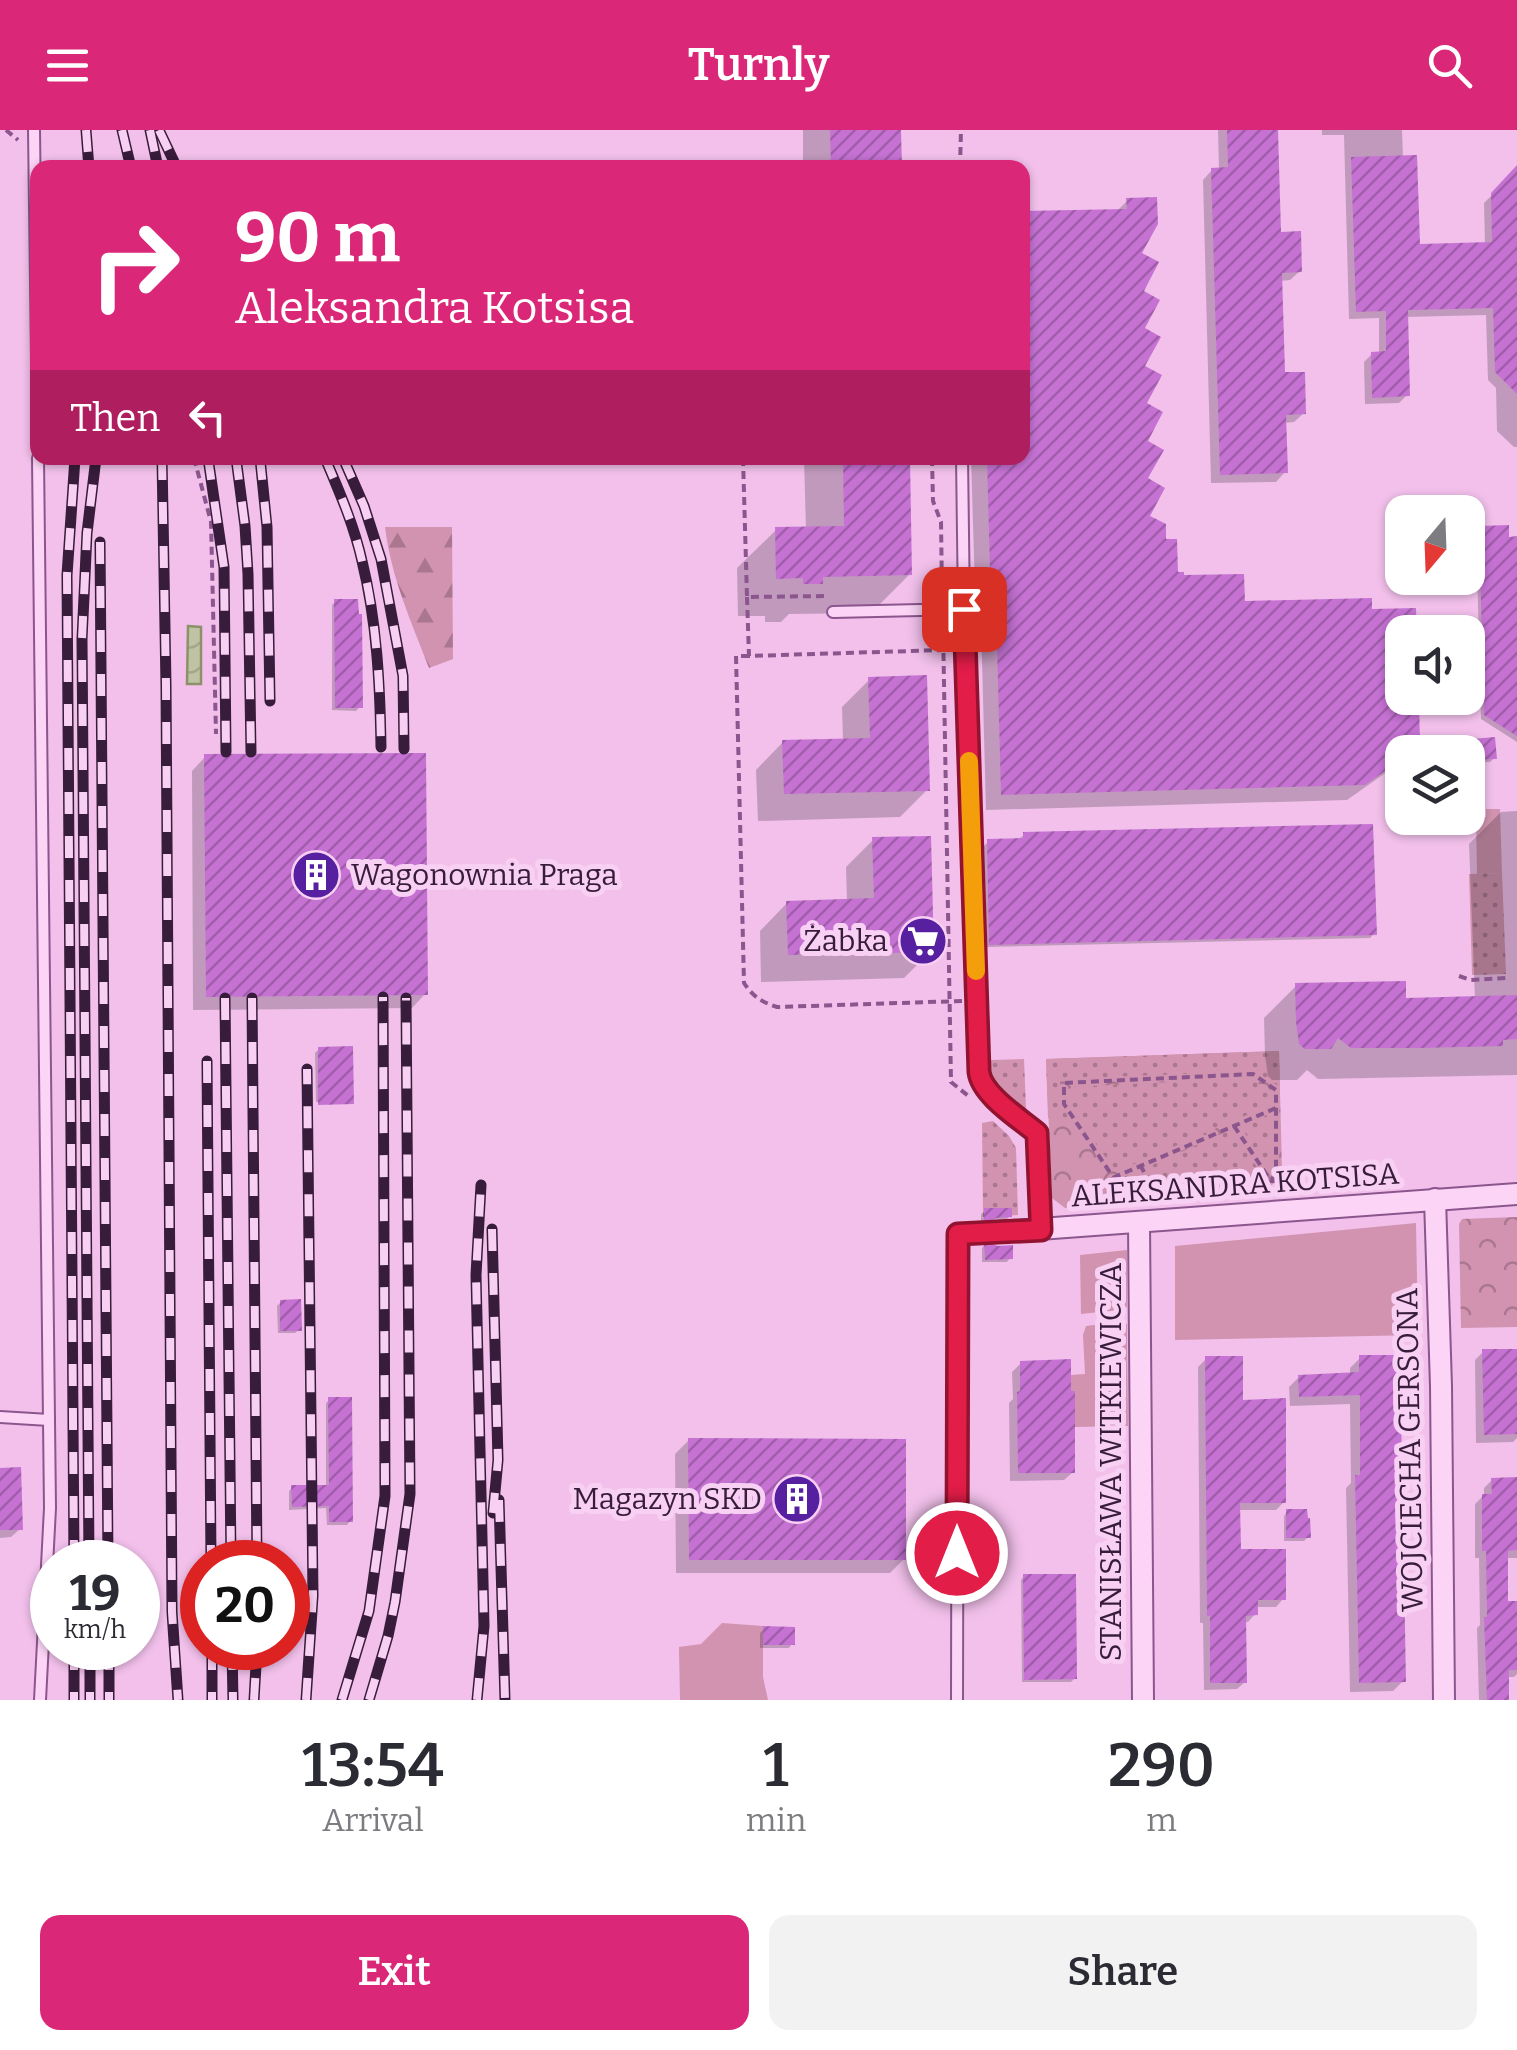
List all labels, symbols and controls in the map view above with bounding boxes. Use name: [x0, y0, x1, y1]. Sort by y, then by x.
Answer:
icon: menu: [40, 38, 95, 93]
text: Turnly: [688, 38, 829, 92]
icon: search: [1422, 38, 1477, 93]
text: 90 m: [235, 196, 400, 280]
icon: right: [70, 200, 200, 330]
text: Aleksandra Kotsisa: [235, 281, 634, 335]
icon: left: [180, 390, 235, 445]
text: Then: [70, 395, 160, 441]
north arrow: [1385, 495, 1485, 595]
map controls: [1385, 495, 1485, 835]
pin: [922, 567, 1007, 652]
icon: arrive: [937, 582, 992, 637]
button: sound: [1385, 615, 1485, 715]
button: layers: [1385, 735, 1485, 835]
building icon: Wagonownia Praga: [290, 849, 342, 901]
place label: Wagonownia Praga: [351, 857, 618, 893]
supermarket icon: Żabka: [897, 915, 949, 967]
place label: Żabka: [803, 923, 888, 959]
street label: ALEKSANDRA KOTSISA: [1070, 1156, 1401, 1214]
street label: STANISŁAWA WITKIEWICZA: [1093, 1262, 1129, 1661]
street label: WOJCIECHA GERSONA: [1389, 1287, 1431, 1612]
building icon: Magazyn SKD: [771, 1473, 823, 1525]
place label: Magazyn SKD: [573, 1481, 762, 1517]
position arrow: [905, 1501, 1009, 1605]
speed limit sign: 20: [180, 1540, 310, 1670]
text: 19: [69, 1563, 121, 1623]
text: km/h: [64, 1615, 126, 1645]
text: 13:54: [302, 1730, 444, 1802]
text: 1: [763, 1730, 789, 1802]
text: 290: [1108, 1730, 1215, 1802]
text: Arrival: [322, 1801, 424, 1839]
text: min: [746, 1801, 806, 1839]
text: m: [1146, 1801, 1177, 1839]
button: Exit: [40, 1915, 749, 2030]
button: Share: [769, 1915, 1477, 2030]

